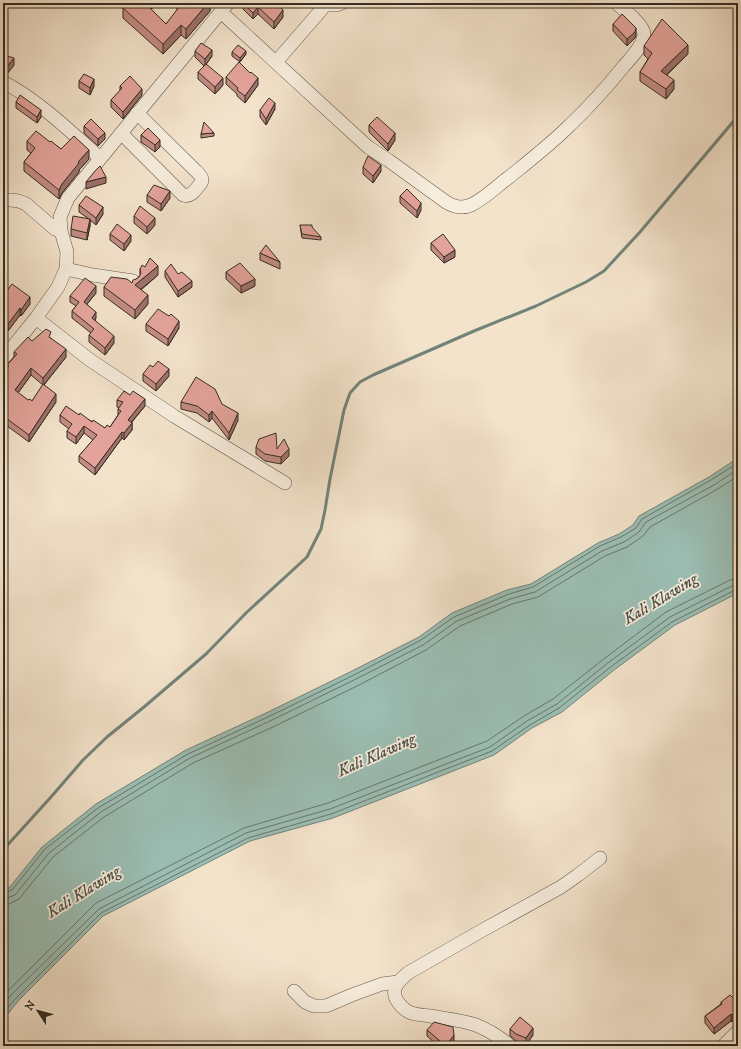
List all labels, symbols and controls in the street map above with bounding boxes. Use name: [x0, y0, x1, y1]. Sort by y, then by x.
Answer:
water label: Kali Klawing: [619, 568, 703, 629]
water label: Kali Klawing: [333, 728, 420, 781]
water label: Kali Klawing: [42, 860, 125, 923]
north arrow: [18, 991, 58, 1031]
text: N: [22, 998, 39, 1013]

